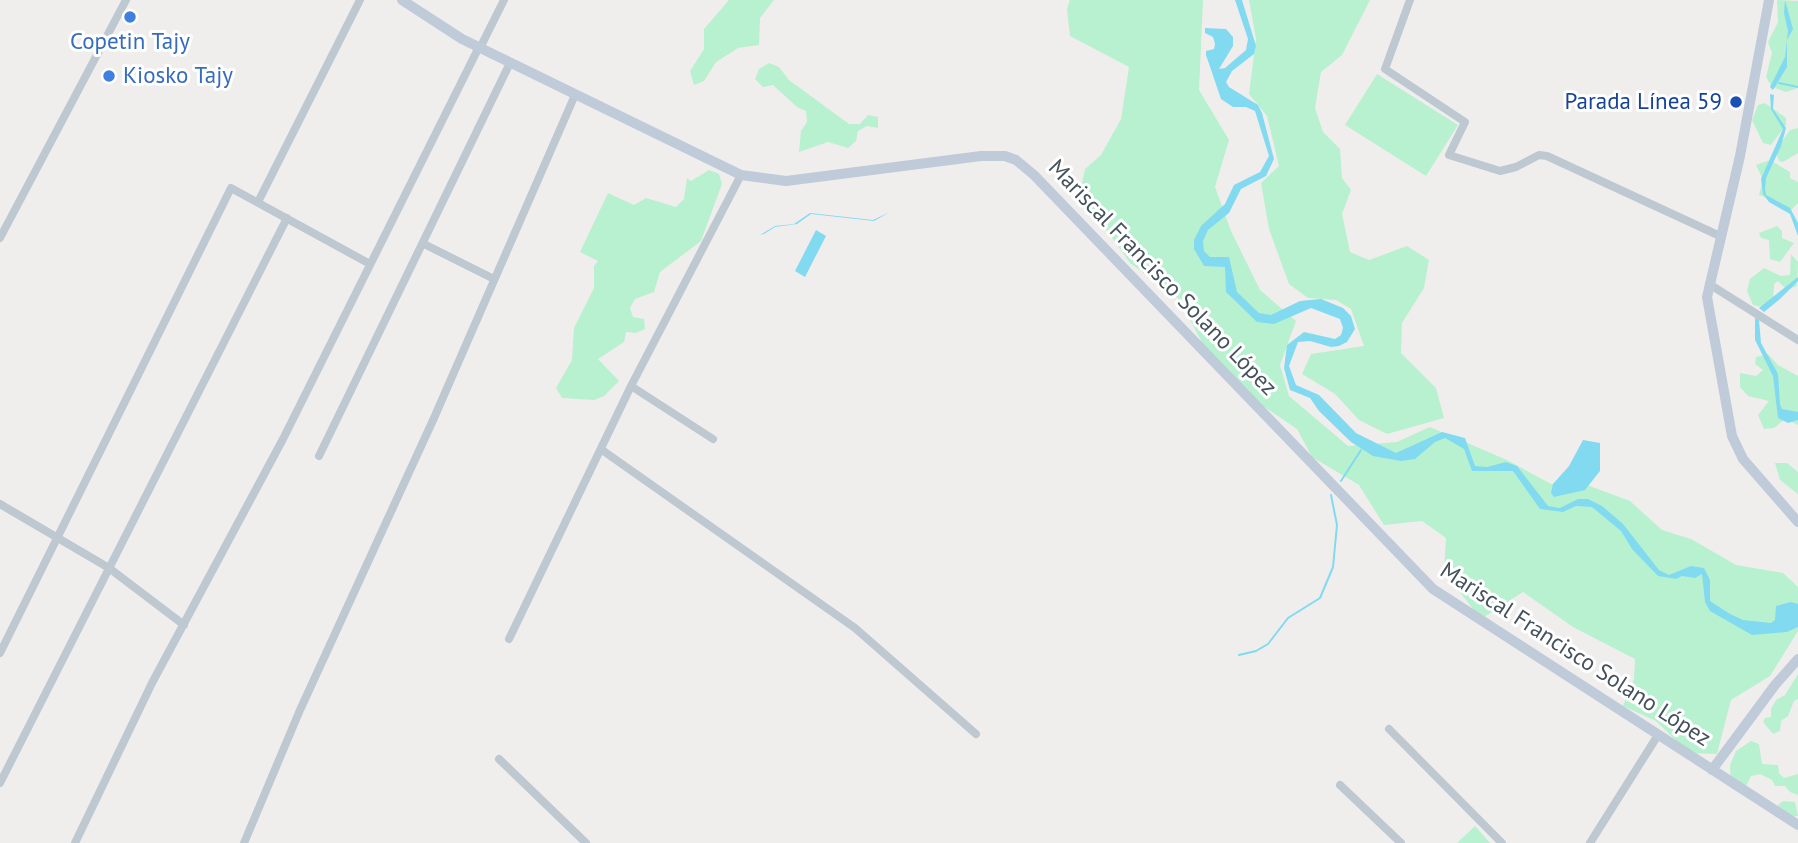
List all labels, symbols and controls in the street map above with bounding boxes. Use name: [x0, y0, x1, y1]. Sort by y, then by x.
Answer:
marker: Copetin Tajy: [122, 9, 138, 25]
place label: Copetin Tajy: [70, 28, 190, 56]
place label: Kiosko Tajy: [123, 62, 233, 90]
marker: Kiosko Tajy: [101, 68, 117, 84]
place label: Parada Línea 59: [1564, 88, 1722, 116]
marker: Parada Línea 59: [1728, 94, 1744, 110]
street label: Mariscal Francisco Solano López: [1042, 154, 1282, 402]
street label: Mariscal Francisco Solano López: [1435, 557, 1715, 753]

